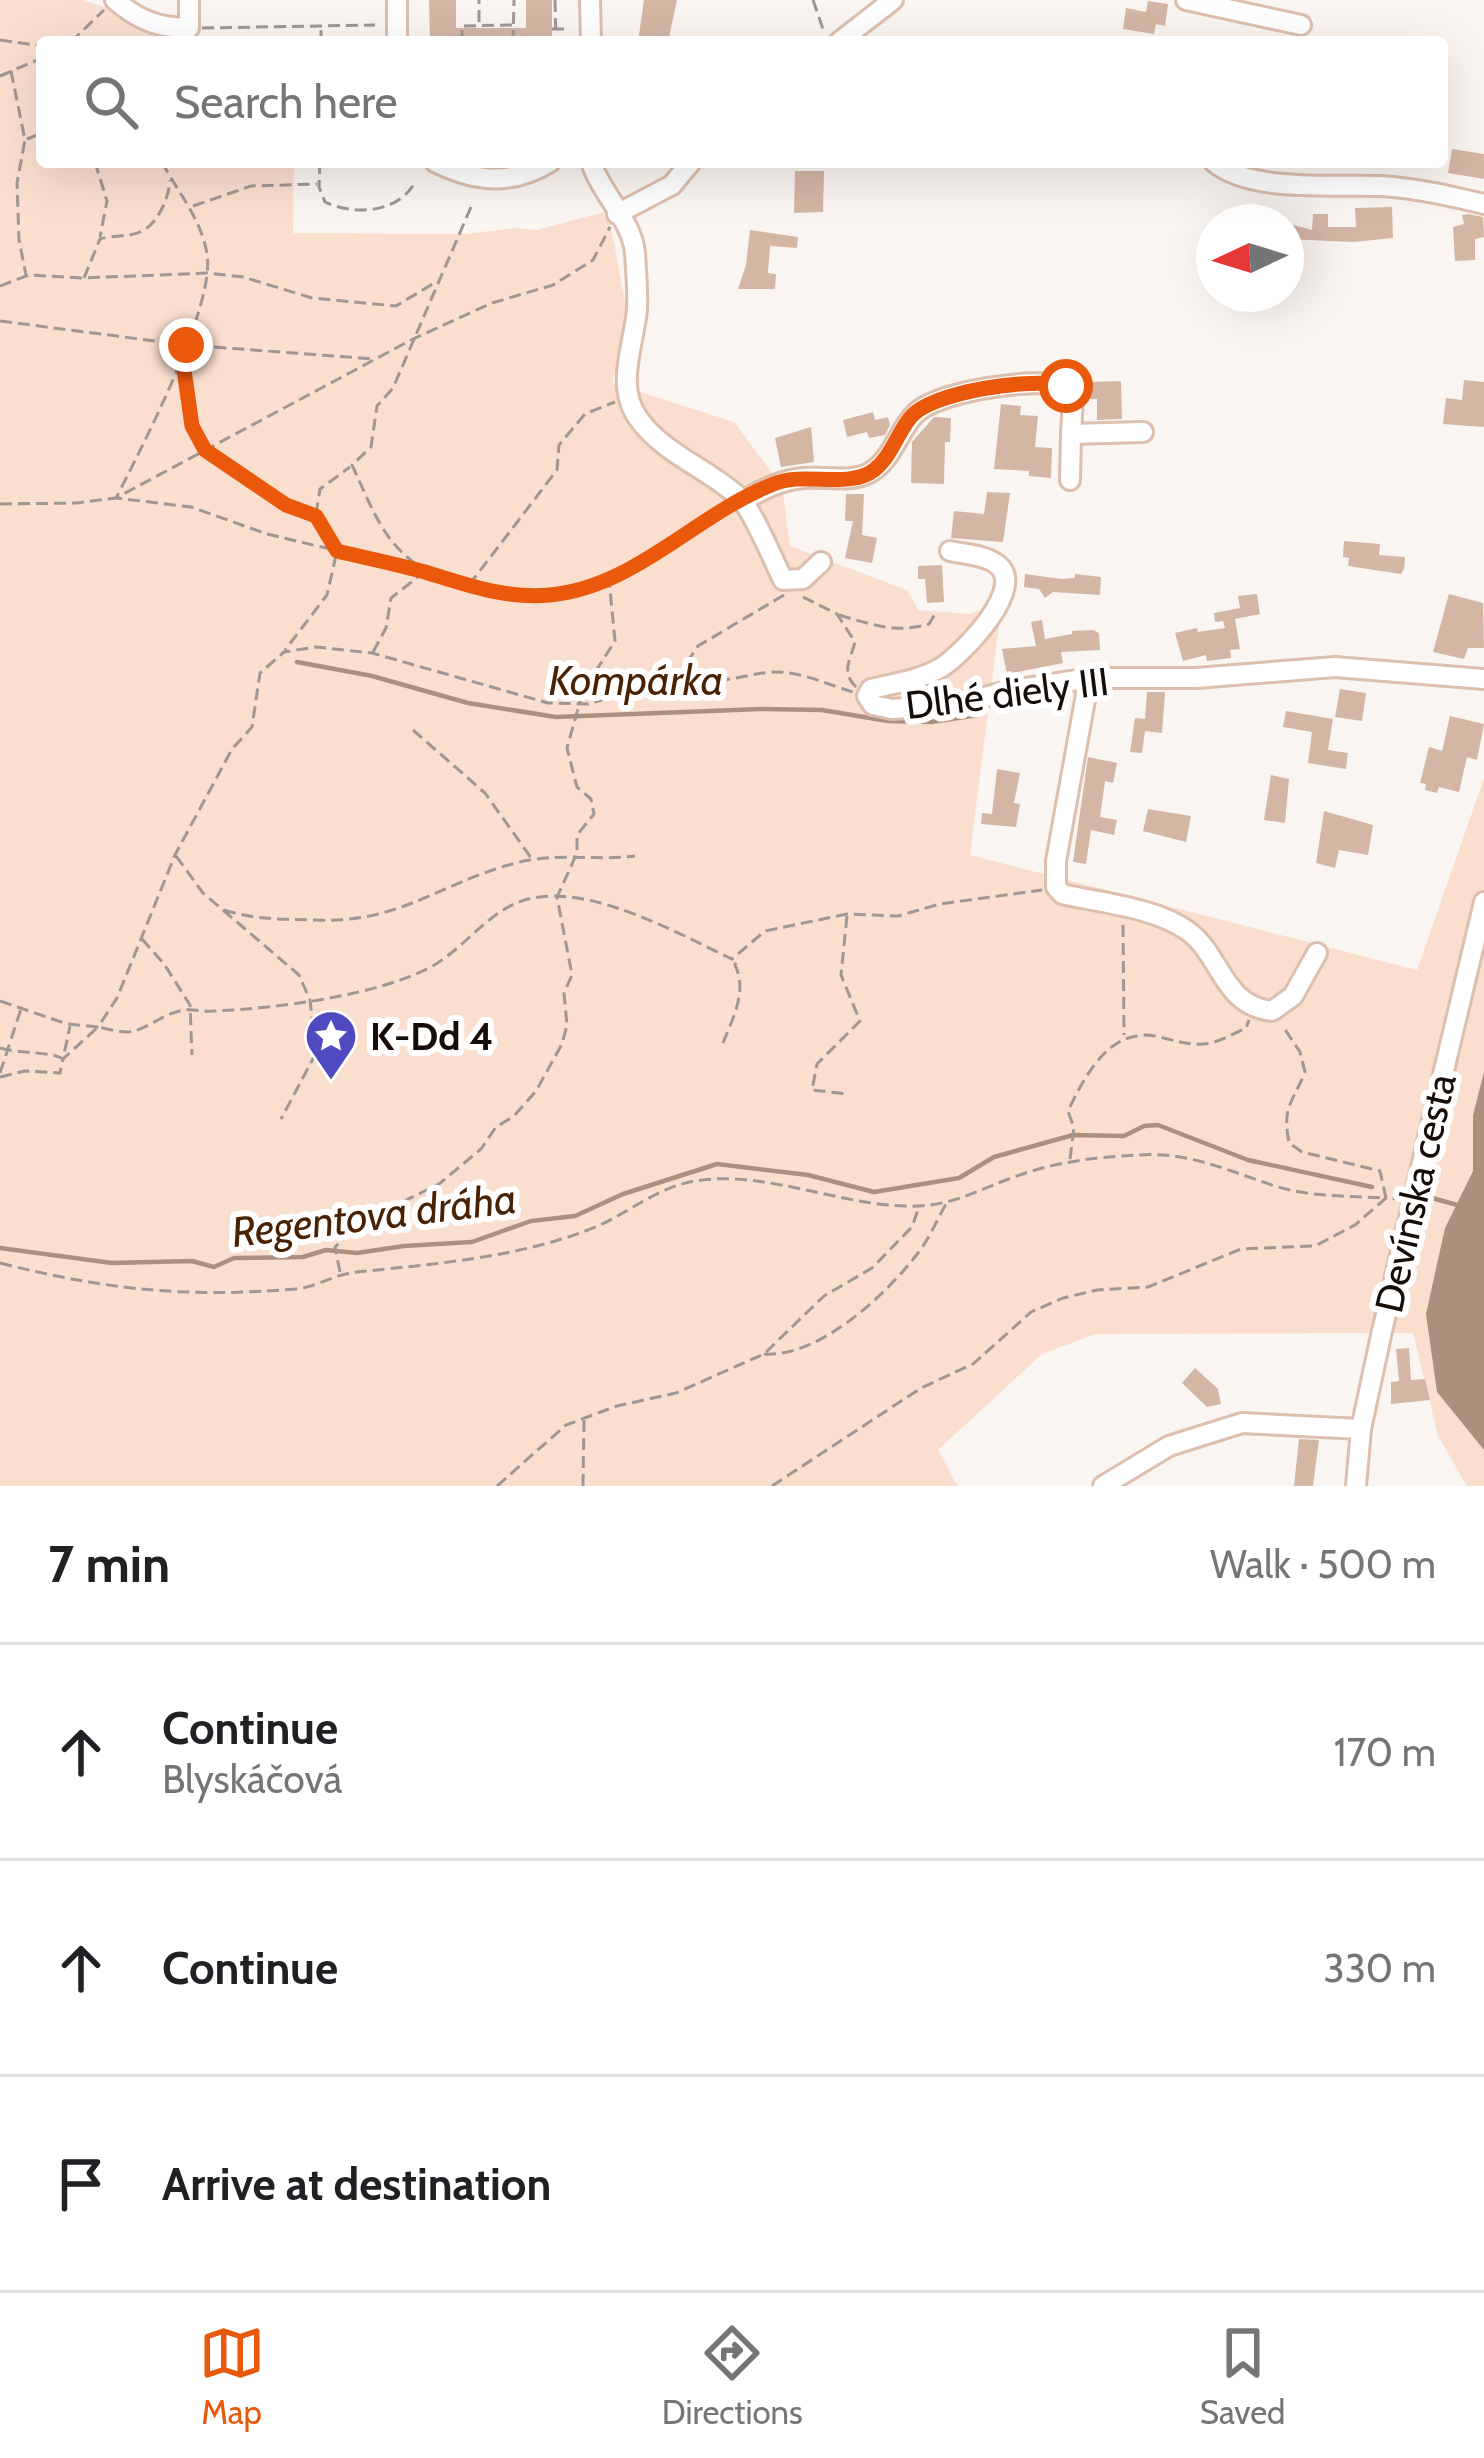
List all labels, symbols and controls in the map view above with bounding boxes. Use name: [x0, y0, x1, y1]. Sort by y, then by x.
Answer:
search box: [36, 36, 1448, 168]
icon: search: [78, 69, 144, 135]
text: Search here: [174, 75, 398, 129]
north arrow: [1196, 204, 1304, 312]
route end: [159, 318, 213, 372]
route start: [1039, 359, 1093, 413]
water label: Kompárka: [548, 654, 724, 706]
street label: Dlhé diely III: [903, 657, 1111, 729]
place icon: K-Dd 4: [303, 1008, 359, 1082]
place label: K-Dd 4: [370, 1012, 493, 1060]
street label: Devínska cesta: [1364, 1069, 1466, 1317]
water label: Regentova dráha: [229, 1172, 519, 1258]
text: 7 min: [48, 1533, 170, 1595]
text: Walk · 500 m: [1210, 1540, 1436, 1588]
text: Continue: [162, 1701, 338, 1755]
icon: ahead: [48, 1719, 114, 1785]
text: 170 m: [1334, 1728, 1436, 1776]
text: Blyskáčová: [162, 1755, 342, 1803]
icon: ahead: [48, 1935, 114, 2001]
text: Continue: [162, 1941, 338, 1995]
text: 330 m: [1324, 1944, 1436, 1992]
icon: arrive: [48, 2151, 114, 2217]
text: Arrive at destination: [162, 2157, 551, 2211]
tab: Map: [199, 2320, 265, 2432]
tab: Directions: [662, 2320, 803, 2432]
tab: Saved: [1200, 2320, 1285, 2432]

